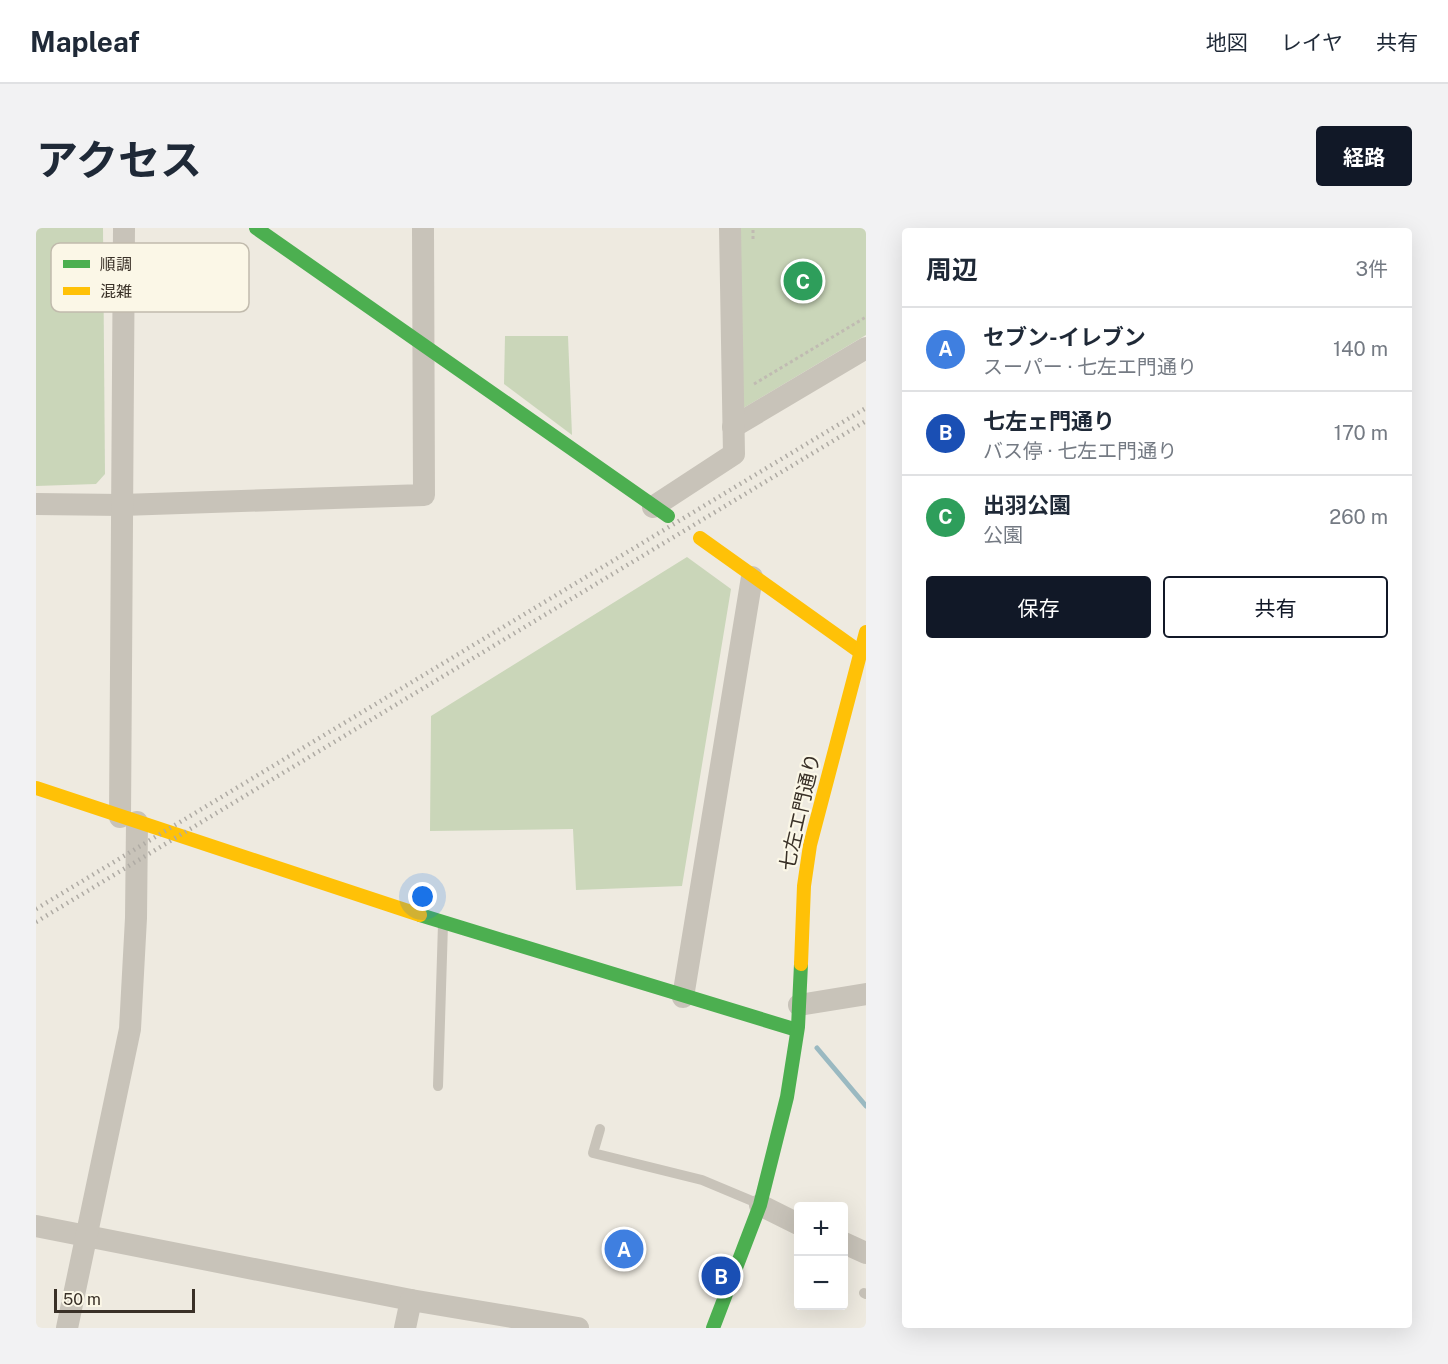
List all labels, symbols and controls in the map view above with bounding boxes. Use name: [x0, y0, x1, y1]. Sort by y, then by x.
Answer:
text: Mapleaf: [30, 25, 140, 58]
text: 地図: [1206, 30, 1248, 55]
text: レイヤ: [1281, 30, 1343, 55]
text: 共有: [1376, 30, 1418, 55]
button: 経路: [1316, 126, 1412, 186]
text: アクセス: [36, 135, 202, 184]
legend: [51, 243, 249, 312]
text: 周辺: [926, 254, 978, 285]
text: 順調: [100, 255, 132, 274]
text: 3件: [1355, 257, 1388, 281]
pin: C: [784, 259, 822, 304]
text: 混雑: [100, 282, 132, 301]
text: セブン-イレブン: [983, 324, 1146, 350]
text: A: [938, 337, 953, 361]
text: 140 m: [1333, 337, 1388, 361]
text: スーパー · 七左エ門通り: [983, 355, 1197, 379]
text: 七左ェ門通り: [983, 408, 1115, 434]
text: B: [939, 421, 952, 445]
text: 170 m: [1334, 421, 1388, 445]
text: バス停 · 七左エ門通り: [983, 439, 1177, 463]
text: 出羽公園: [983, 492, 1071, 518]
text: C: [938, 505, 953, 529]
text: 260 m: [1329, 505, 1388, 529]
text: 公園: [983, 523, 1023, 547]
button: 保存: [926, 576, 1151, 638]
button: 共有: [1163, 576, 1388, 638]
street label: 七左エ門通り: [775, 751, 825, 873]
your location: [408, 882, 437, 911]
map controls: [794, 1202, 848, 1310]
button: +: [794, 1202, 848, 1256]
pin: A: [604, 1226, 644, 1272]
pin: B: [702, 1254, 740, 1298]
button: −: [794, 1256, 848, 1310]
scale bar: [54, 1286, 195, 1314]
text: 50 m: [63, 1290, 101, 1309]

